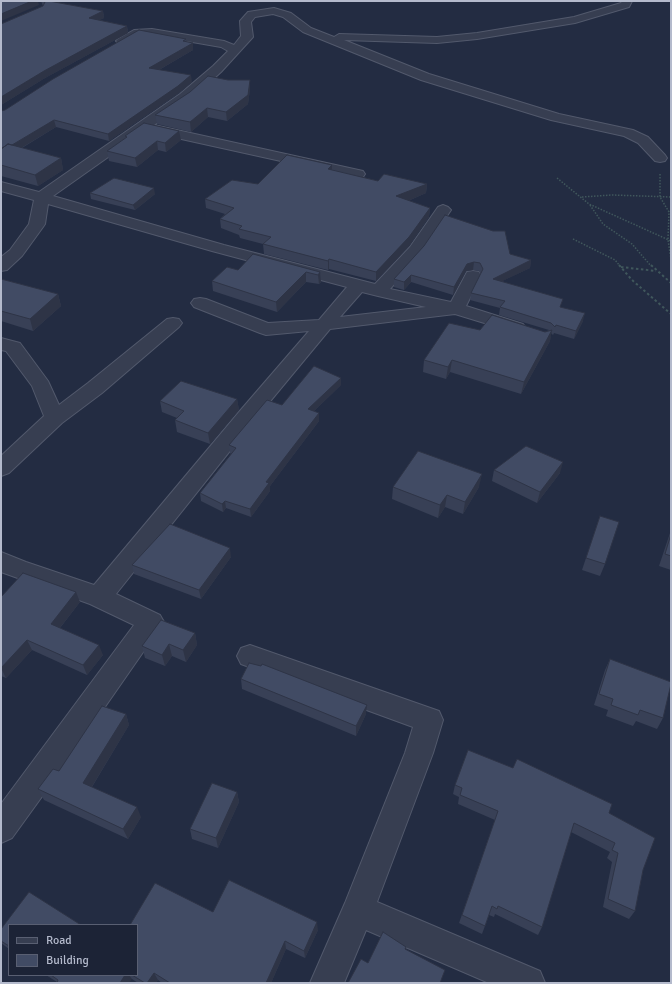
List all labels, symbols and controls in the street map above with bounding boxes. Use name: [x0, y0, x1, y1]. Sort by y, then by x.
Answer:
legend: [8, 924, 138, 976]
text: Road: [46, 933, 72, 948]
text: Building: [46, 953, 89, 968]

